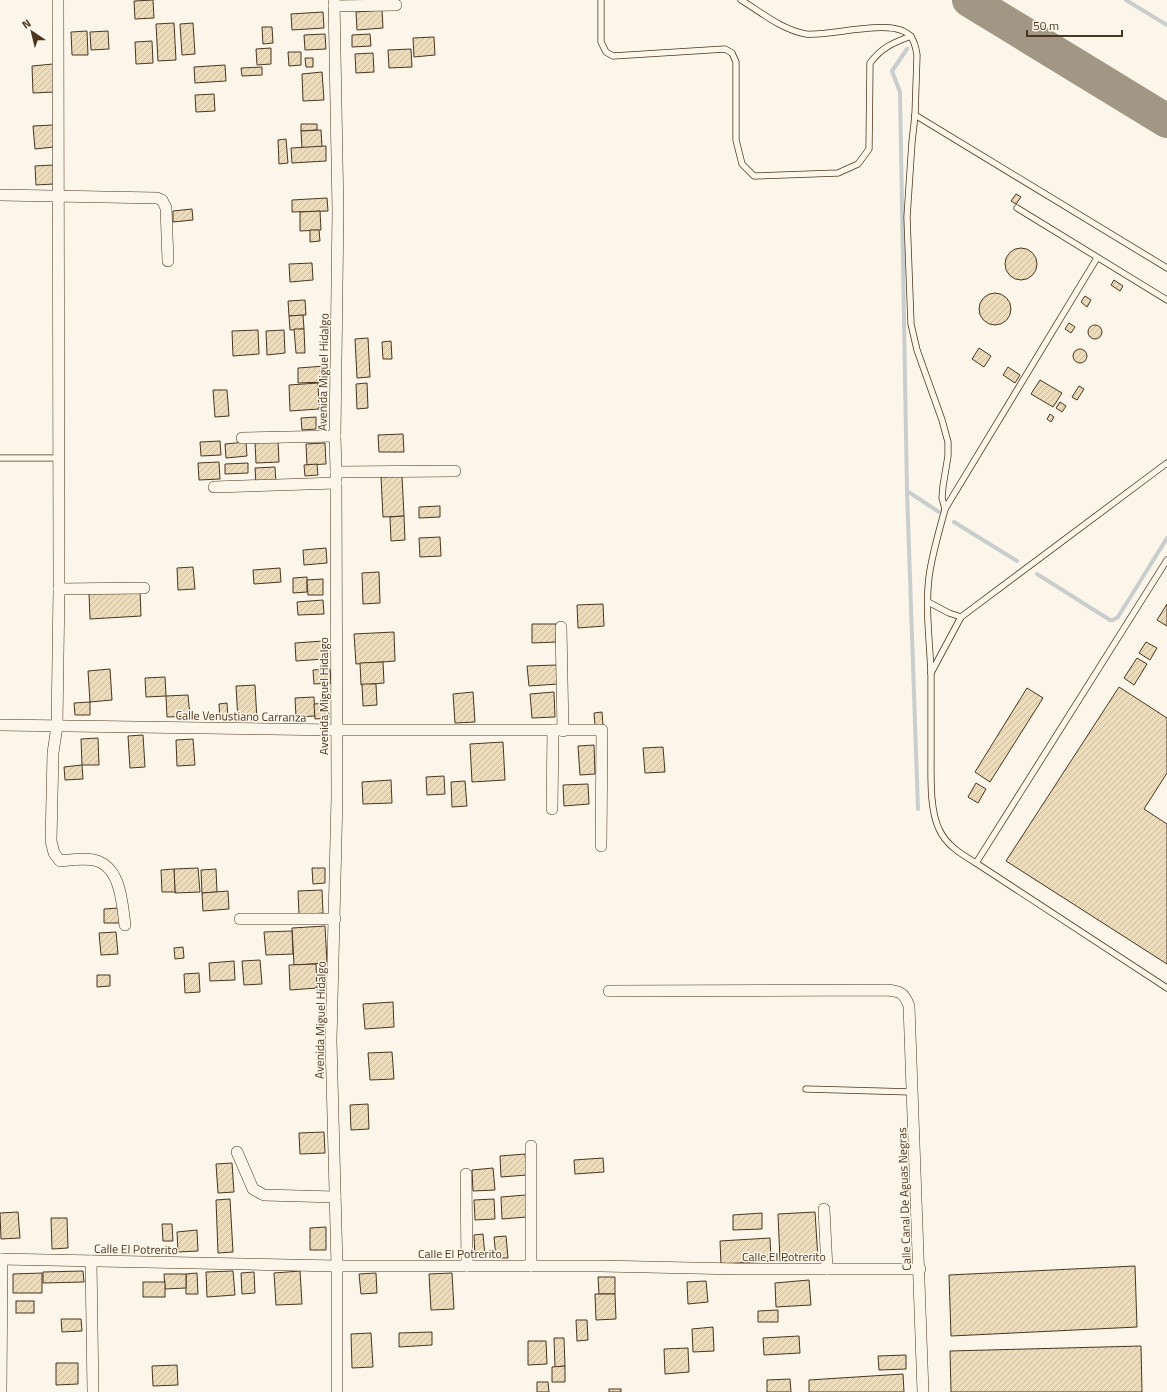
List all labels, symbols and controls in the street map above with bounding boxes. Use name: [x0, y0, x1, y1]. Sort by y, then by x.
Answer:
north arrow: [12, 12, 52, 52]
scale bar: [1027, 12, 1122, 38]
text: N: [19, 15, 34, 33]
text: 50 m: [1033, 16, 1059, 35]
street label: Avenida Miguel Hidalgo: [312, 313, 334, 431]
street label: Avenida Miguel Hidalgo: [314, 637, 333, 755]
street label: Calle Venustiano Carranza: [175, 705, 307, 727]
street label: Avenida Miguel Hidalgo: [309, 961, 331, 1079]
street label: Calle Canal De Aguas Negras: [892, 1127, 916, 1271]
street label: Calle El Potrerito: [94, 1239, 178, 1259]
street label: Calle El Potrerito: [418, 1244, 502, 1263]
street label: Calle El Potrerito: [742, 1247, 826, 1266]

